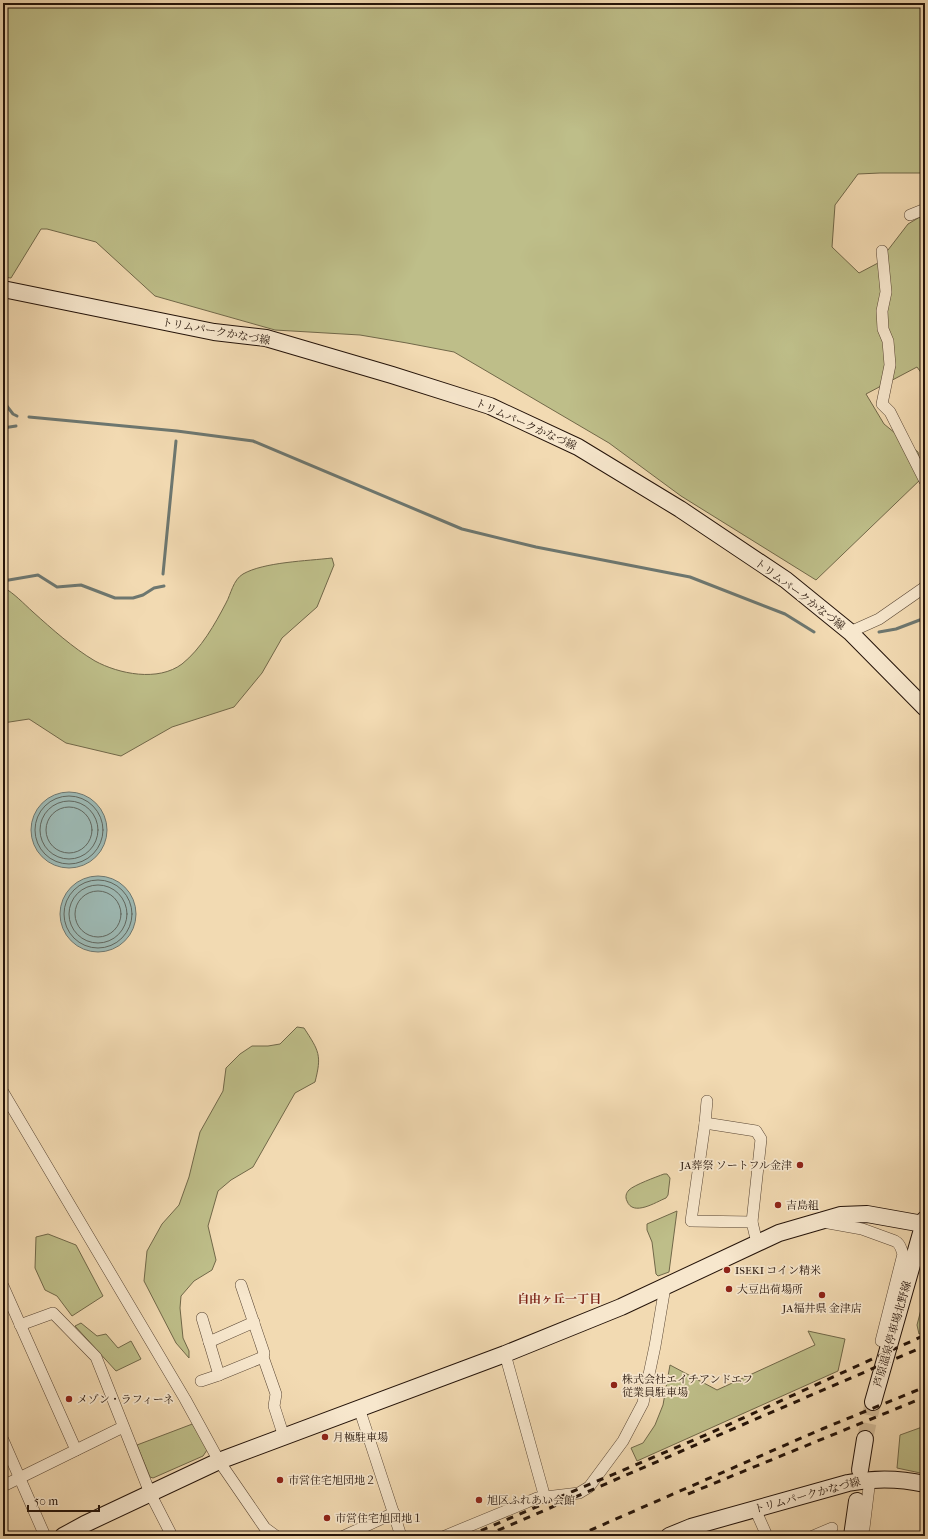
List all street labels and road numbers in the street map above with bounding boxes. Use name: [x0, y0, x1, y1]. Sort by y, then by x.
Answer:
street label: トリムパークかなづ線: [161, 316, 271, 347]
street label: トリムパークかなづ線: [473, 396, 579, 453]
street label: トリムパークかなづ線: [752, 556, 848, 633]
street label: 芦原温泉停車場北野線: [871, 1279, 914, 1389]
street label: トリムパークかなづ線: [752, 1475, 862, 1516]

